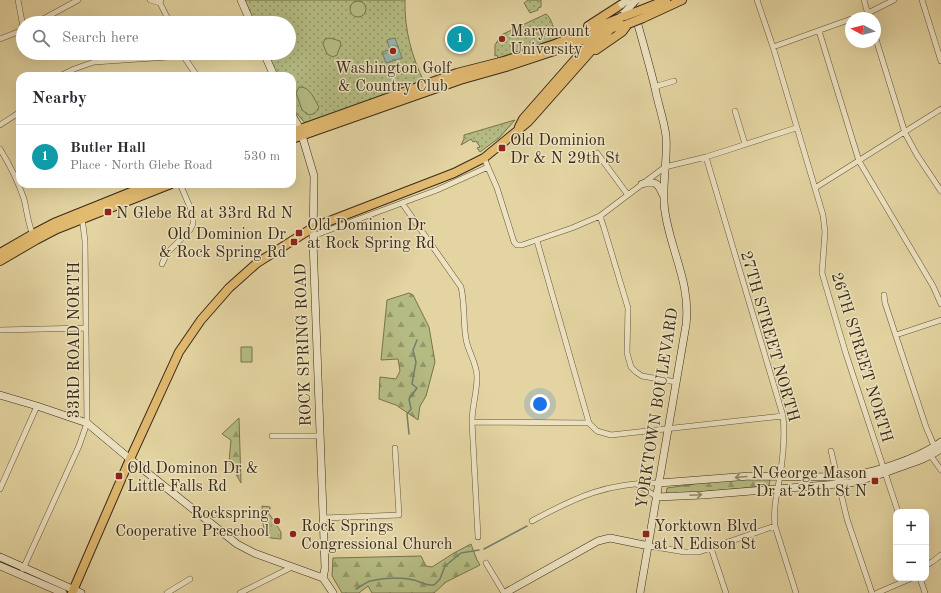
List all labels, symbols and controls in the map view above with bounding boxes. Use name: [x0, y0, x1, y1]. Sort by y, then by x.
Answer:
north arrow: [845, 12, 881, 48]
search box: [16, 16, 296, 60]
pin: 1: [447, 24, 473, 54]
place label: Marymount University: [510, 24, 590, 58]
icon: search: [30, 27, 52, 49]
text: Search here: [62, 31, 139, 46]
marker: Marymount University: [497, 34, 507, 44]
marker: Washington Golf & Country Club: [388, 46, 398, 56]
place label: Washington Golf & Country Club: [335, 61, 452, 95]
text: Nearby: [32, 90, 87, 107]
place label: Old Dominion Dr & N 29th St: [510, 133, 621, 167]
text: Butler Hall: [70, 141, 146, 156]
marker: Old Dominion Dr & N 29th St: [497, 143, 507, 153]
text: 1: [41, 150, 49, 163]
text: 530 m: [243, 150, 280, 163]
text: Place · North Glebe Road: [70, 159, 212, 172]
place label: N Glebe Rd at 33rd Rd N: [116, 206, 293, 222]
marker: N Glebe Rd at 33rd Rd N: [103, 207, 113, 217]
place label: Old Dominion Dr at Rock Spring Rd: [307, 218, 435, 252]
place label: Old Dominion Dr & Rock Spring Rd: [159, 227, 286, 261]
marker: Old Dominion Dr at Rock Spring Rd: [294, 228, 304, 238]
marker: Old Dominion Dr & Rock Spring Rd: [289, 237, 299, 247]
street label: 27TH STREET NORTH: [737, 249, 801, 424]
street label: 33RD ROAD NORTH: [67, 262, 83, 418]
street label: ROCK SPRING ROAD: [293, 263, 315, 427]
street label: 26TH STREET NORTH: [828, 271, 895, 444]
street label: YORKTOWN BOULEVARD: [634, 307, 682, 510]
your location: [530, 394, 550, 414]
place label: Old Dominon Dr & Little Falls Rd: [127, 461, 259, 495]
place label: N George Mason Dr at 25th St N: [752, 466, 867, 500]
marker: Old Dominon Dr & Little Falls Rd: [114, 471, 124, 481]
one-way arrow: [735, 473, 748, 481]
marker: N George Mason Dr at 25th St N: [870, 476, 880, 486]
one-way arrow: [689, 491, 702, 499]
place label: Rockspring Cooperative Preschool: [115, 506, 269, 540]
map controls: [893, 509, 929, 581]
button: +: [893, 509, 929, 545]
marker: Rockspring Cooperative Preschool: [272, 516, 282, 526]
place label: Rock Springs Congressional Church: [301, 519, 453, 553]
place label: Yorktown Blvd at N Edison St: [654, 519, 758, 553]
marker: Rock Springs Congressional Church: [288, 529, 298, 539]
marker: Yorktown Blvd at N Edison St: [641, 529, 651, 539]
button: −: [893, 545, 929, 581]

